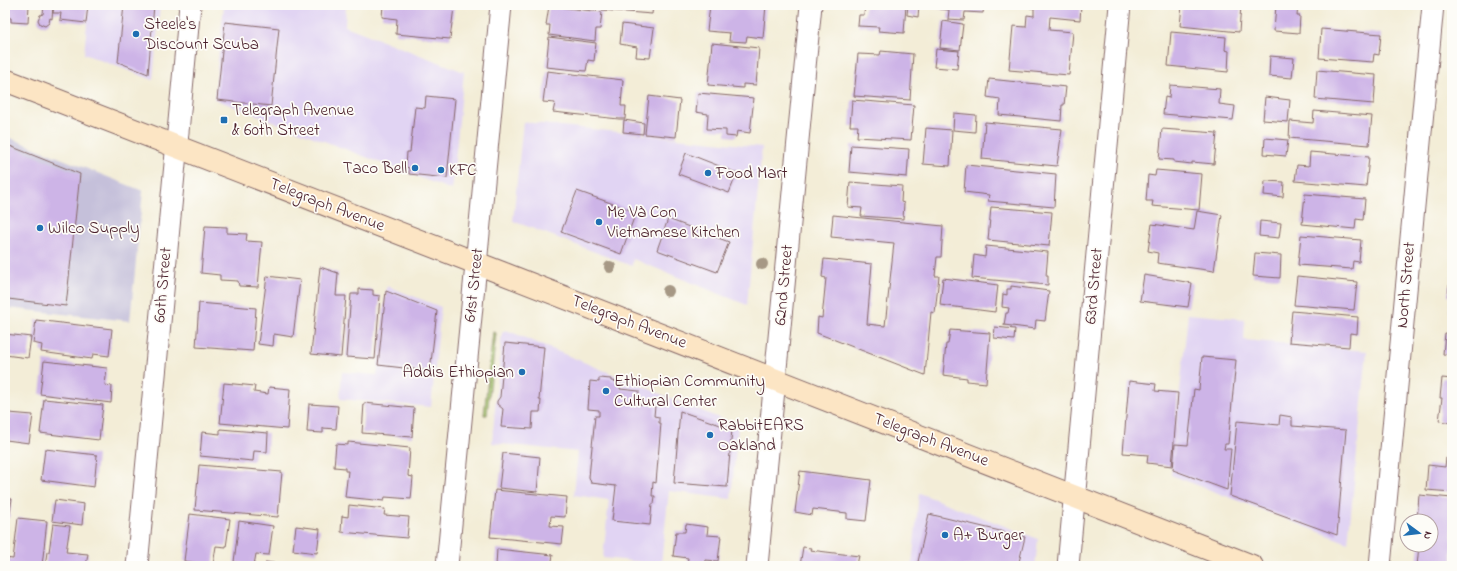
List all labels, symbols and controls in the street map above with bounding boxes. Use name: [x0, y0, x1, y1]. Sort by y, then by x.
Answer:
place label: Steele's Discount Scuba: [143, 12, 259, 57]
marker: Steele's Discount Scuba: [131, 29, 141, 39]
place label: Telegraph Avenue & 60th Street: [232, 98, 354, 143]
marker: Telegraph Avenue & 60th Street: [219, 115, 229, 125]
place label: Taco Bell: [343, 156, 407, 181]
place label: KFC: [449, 158, 476, 183]
place label: Food Mart: [715, 161, 788, 186]
marker: Taco Bell: [410, 163, 420, 173]
marker: KFC: [436, 165, 446, 175]
marker: Food Mart: [703, 168, 713, 178]
street label: Telegraph Avenue: [265, 172, 389, 241]
place label: Mẹ Và Con Vietnamese Kitchen: [606, 200, 740, 245]
place label: Wilco Supply: [48, 216, 139, 242]
marker: Mẹ Và Con Vietnamese Kitchen: [594, 217, 604, 227]
marker: Wilco Supply: [35, 223, 45, 233]
street label: North Street: [1390, 241, 1422, 329]
street label: 62nd Street: [768, 243, 800, 326]
street label: 60th Street: [147, 246, 179, 324]
street label: 61st Street: [458, 246, 490, 323]
street label: 63rd Street: [1078, 247, 1110, 325]
street label: Telegraph Avenue: [567, 289, 691, 358]
place label: Addis Ethiopian: [403, 360, 514, 385]
marker: Addis Ethiopian: [517, 367, 527, 377]
place label: Ethiopian Community Cultural Center: [614, 369, 765, 414]
marker: Ethiopian Community Cultural Center: [601, 386, 611, 396]
street label: Telegraph Avenue: [869, 407, 993, 476]
place label: RabbitEARS Oakland: [718, 413, 804, 458]
marker: RabbitEARS Oakland: [705, 430, 715, 440]
north arrow: [1399, 513, 1439, 553]
place label: A+ Burger: [953, 523, 1024, 550]
marker: A+ Burger: [940, 530, 950, 540]
text: N: [1419, 530, 1436, 541]

